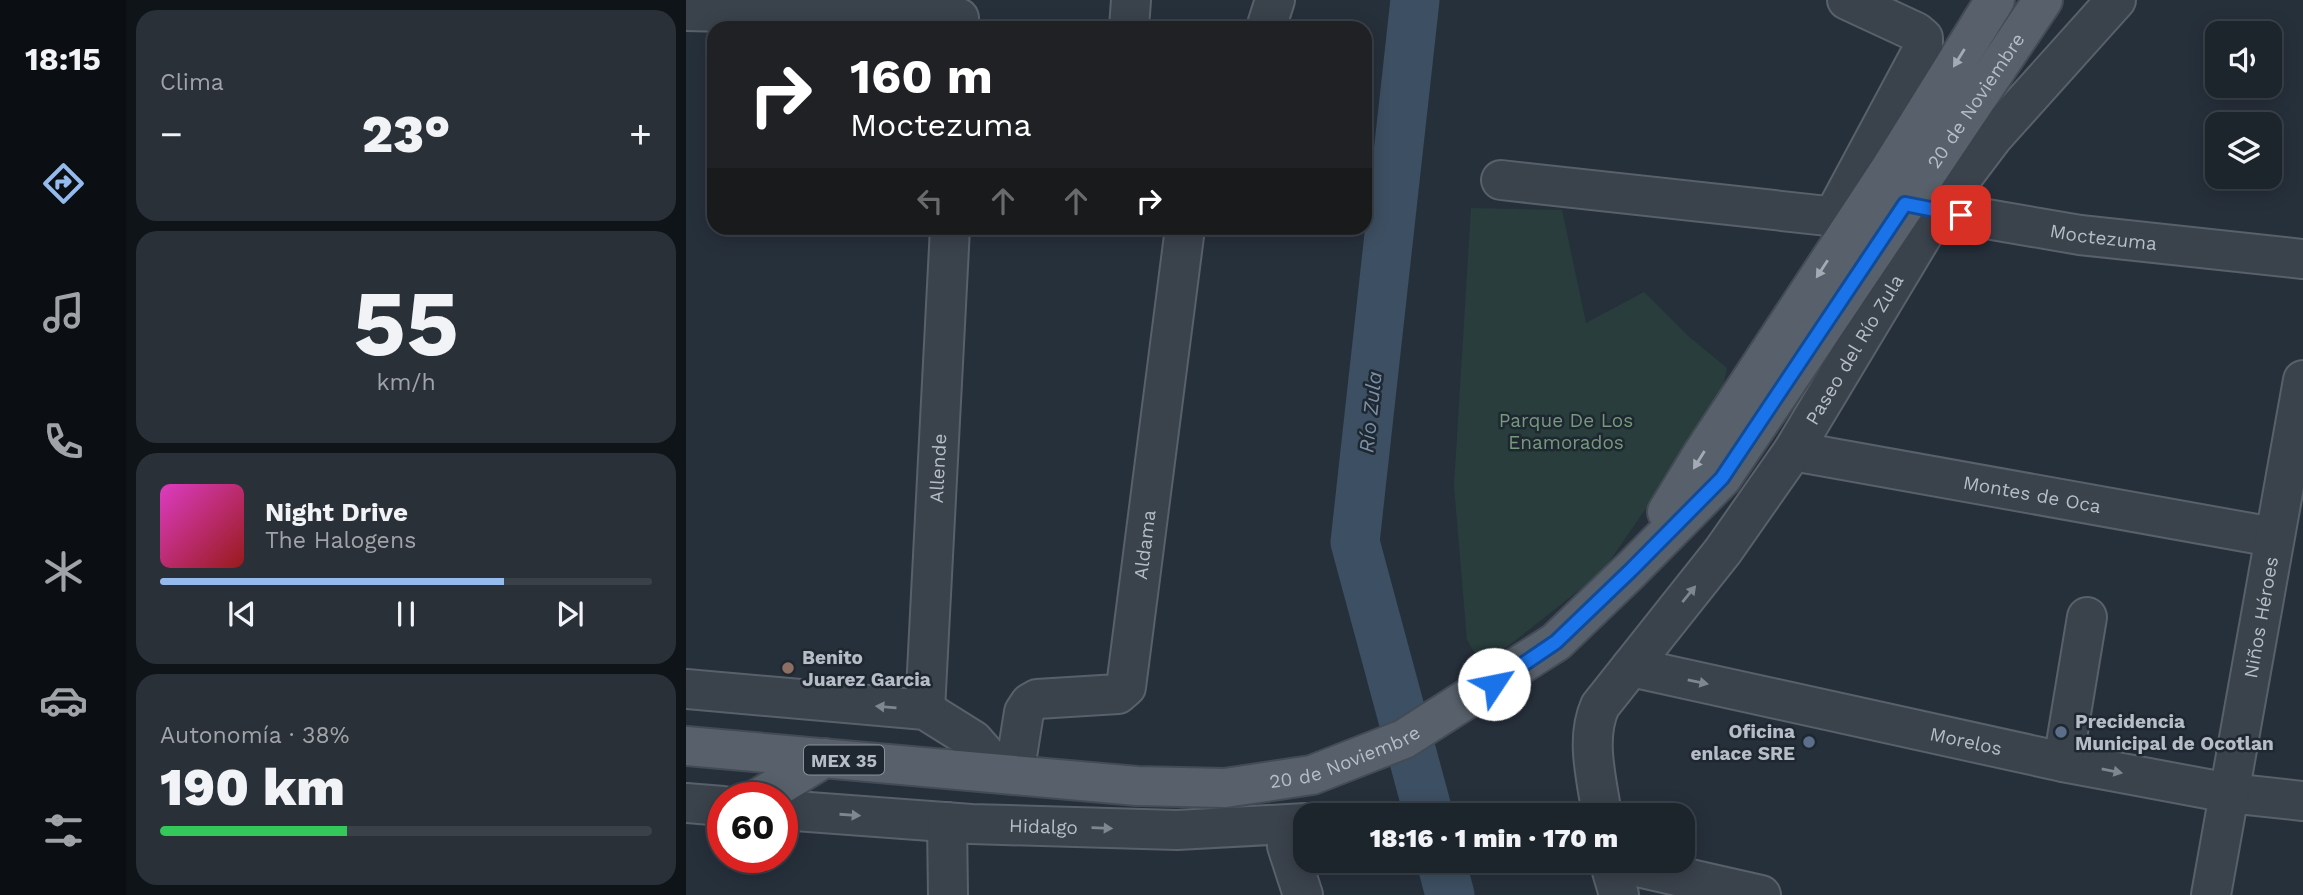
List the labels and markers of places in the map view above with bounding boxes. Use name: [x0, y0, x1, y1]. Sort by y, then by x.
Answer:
pin: [1931, 185, 1991, 245]
place label: Benito Juarez Garcia: [802, 646, 931, 691]
marker: Benito Juarez Garcia: [780, 660, 796, 676]
place label: Precidencia Municipal de Ocotlan: [2075, 710, 2274, 755]
place label: Oficina enlace SRE: [1690, 720, 1795, 765]
marker: Precidencia Municipal de Ocotlan: [2053, 724, 2069, 740]
marker: Oficina enlace SRE: [1801, 734, 1817, 750]

